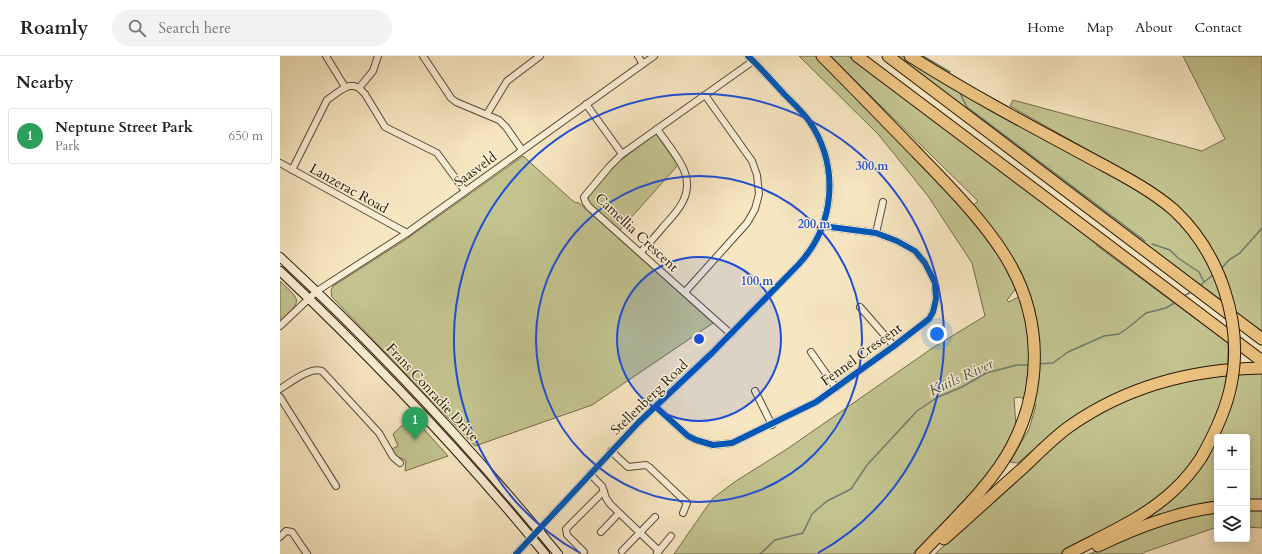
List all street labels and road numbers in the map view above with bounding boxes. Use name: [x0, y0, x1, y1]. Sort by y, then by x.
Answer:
street label: Saasveld: [450, 147, 501, 191]
street label: Lanzerac Road: [306, 159, 392, 218]
street label: Camellia Crescent: [591, 189, 683, 276]
street label: Fennel Crescent: [817, 318, 906, 390]
street label: Frans Conradie Drive: [382, 339, 483, 446]
street label: Stellenberg Road: [607, 355, 693, 439]

